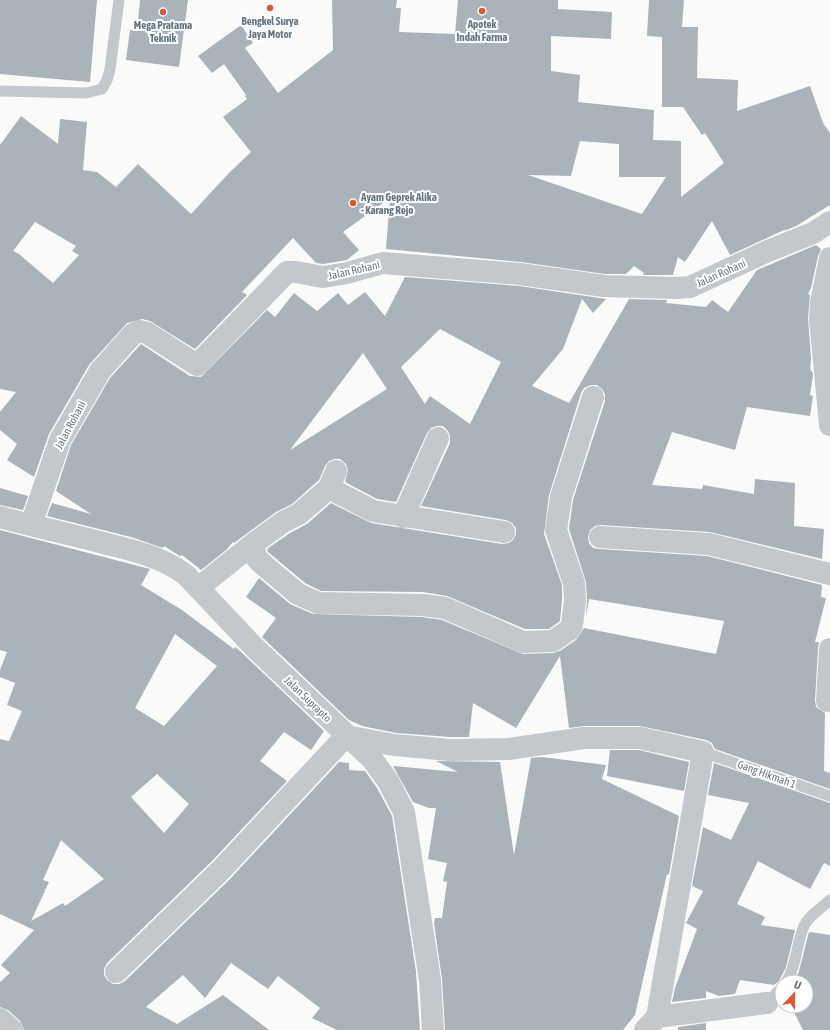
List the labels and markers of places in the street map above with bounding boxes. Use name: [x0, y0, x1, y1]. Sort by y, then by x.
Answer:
marker: Bengkel Surya Jaya Motor: [265, 3, 275, 13]
marker: Apotek Indah Farma: [477, 6, 487, 16]
marker: Mega Pratama Teknik: [158, 7, 168, 17]
place label: Bengkel Surya Jaya Motor: [241, 15, 299, 40]
place label: Apotek Indah Farma: [457, 18, 507, 43]
place label: Mega Pratama Teknik: [134, 19, 192, 44]
place label: Ayam Geprek Alika - Karang Rejo: [360, 191, 437, 216]
marker: Ayam Geprek Alika - Karang Rejo: [348, 198, 358, 208]

